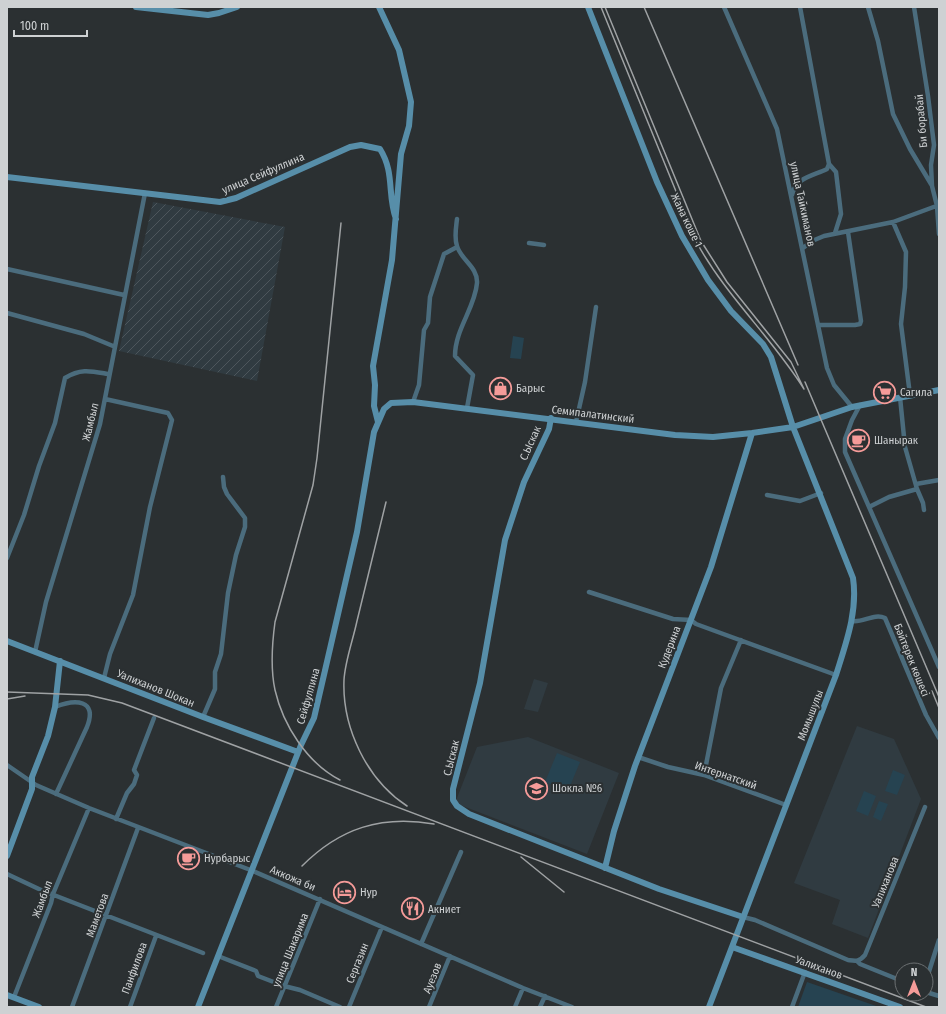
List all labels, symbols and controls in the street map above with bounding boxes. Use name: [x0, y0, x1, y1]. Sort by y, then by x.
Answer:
scale bar: [14, 12, 87, 38]
text: 100 m: [20, 19, 49, 33]
street label: Би борабай: [913, 93, 930, 148]
street label: улица Сейфуллина: [220, 150, 306, 197]
street label: улица Тайкиманов: [787, 161, 818, 248]
street label: Жана коше 1: [668, 191, 705, 249]
shop icon: Барыс: [488, 375, 514, 401]
supermarket icon: Сагила: [871, 379, 897, 405]
place label: Барыс: [516, 382, 545, 395]
place label: Сагила: [900, 386, 932, 399]
street label: Жамбыл: [79, 402, 101, 443]
street label: Семипалатинский: [551, 403, 635, 426]
street label: С.Ыскак: [517, 423, 544, 462]
cafe icon: Шанырак: [845, 427, 871, 453]
place label: Шанырак: [874, 434, 919, 447]
street label: Бәйтерек көшесі: [891, 622, 932, 699]
street label: Кудерина: [655, 624, 684, 670]
street label: Сейфуллина: [294, 666, 323, 726]
street label: Уалиханов Шокан: [114, 667, 197, 710]
street label: Момышулы: [795, 688, 826, 742]
street label: С.Ыскак: [441, 738, 462, 777]
street label: Интернатский: [693, 759, 759, 792]
school or university icon: Шокла №6: [524, 775, 550, 801]
place label: Шокла №6: [552, 782, 603, 795]
cafe icon: Нурбарыс: [175, 845, 201, 871]
place label: Нурбарыс: [204, 852, 251, 865]
street label: Уалиханова: [869, 855, 902, 911]
street label: Аккожа би: [268, 863, 318, 894]
street label: Жамбыл: [30, 879, 55, 920]
hotel icon: Нур: [332, 879, 358, 905]
place label: Нур: [360, 886, 378, 899]
street label: Маметова: [84, 891, 111, 939]
restaurant icon: Акниет: [400, 896, 426, 922]
place label: Акниет: [428, 903, 461, 916]
street label: улица Шакарима: [270, 911, 311, 989]
street label: Панфилова: [119, 941, 150, 996]
street label: Сергазин: [343, 941, 371, 985]
street label: Уалиханов: [793, 953, 844, 982]
street label: Ауезов: [420, 961, 444, 995]
north arrow: [894, 962, 934, 1002]
text: N: [911, 966, 917, 979]

